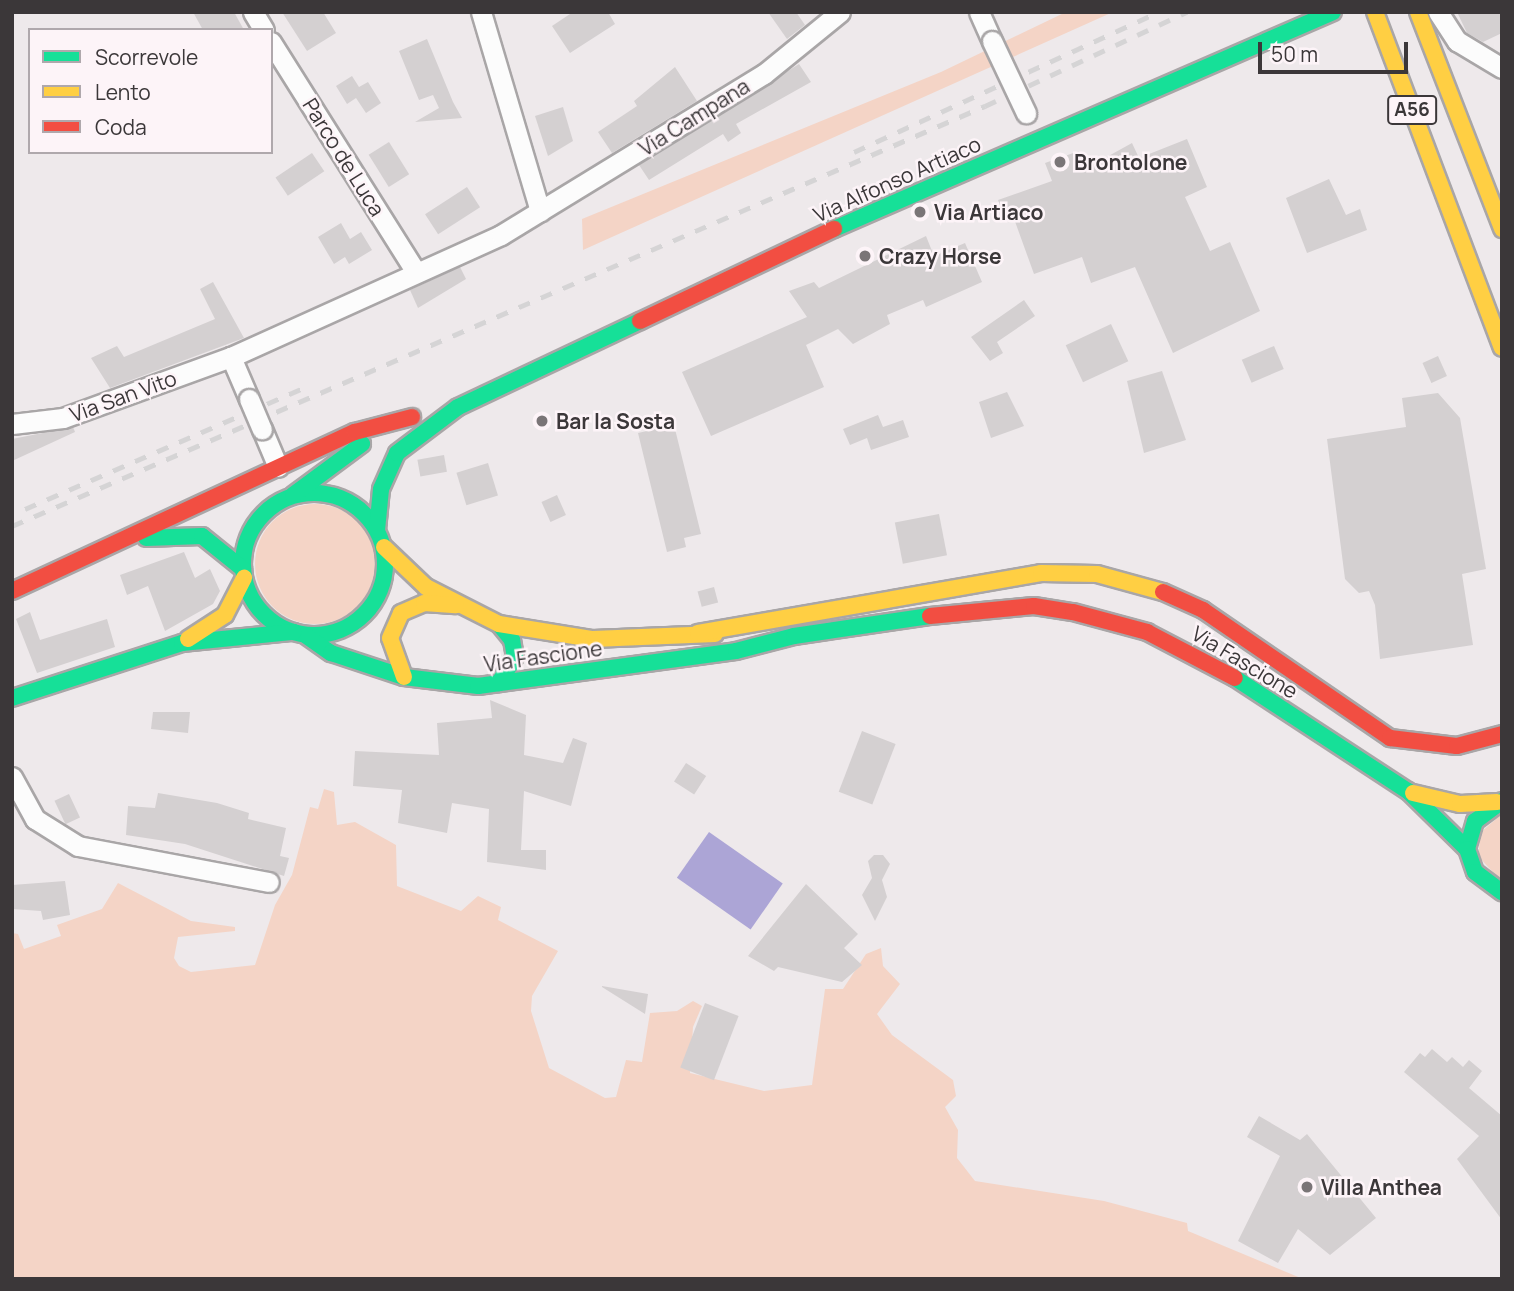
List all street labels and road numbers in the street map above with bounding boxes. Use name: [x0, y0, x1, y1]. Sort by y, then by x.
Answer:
street label: Via Campana: [634, 73, 754, 161]
street label: Parco de Luca: [298, 93, 390, 221]
road number: A56: [1386, 94, 1438, 125]
street label: Via Alfonso Artiaco: [809, 131, 985, 227]
street label: Via San Vito: [66, 365, 180, 427]
street label: Via Fascione: [1187, 621, 1303, 703]
street label: Via Fascione: [482, 635, 604, 677]

